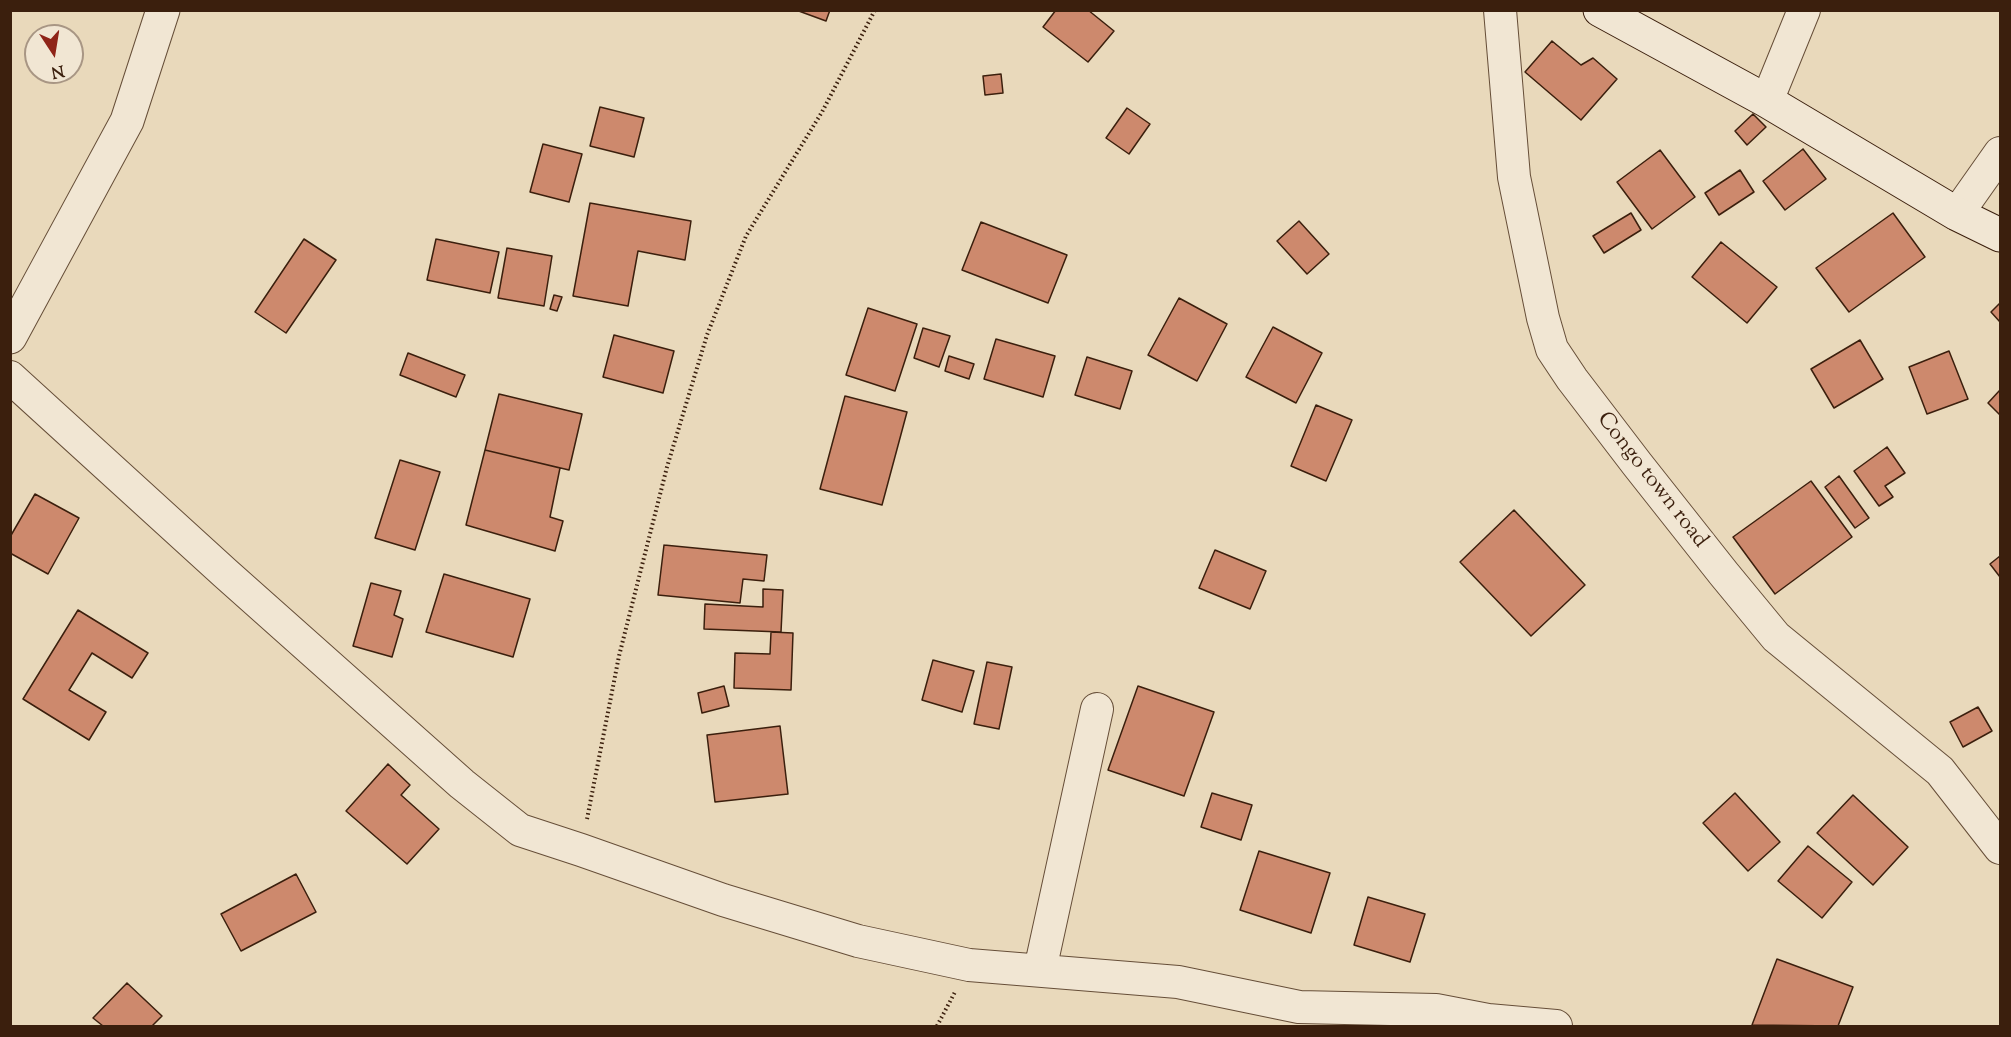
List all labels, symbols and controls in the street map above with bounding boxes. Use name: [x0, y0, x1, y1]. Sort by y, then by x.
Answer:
north arrow: [24, 24, 84, 84]
text: N: [49, 58, 66, 83]
street label: Congo town road: [1590, 408, 1712, 554]

